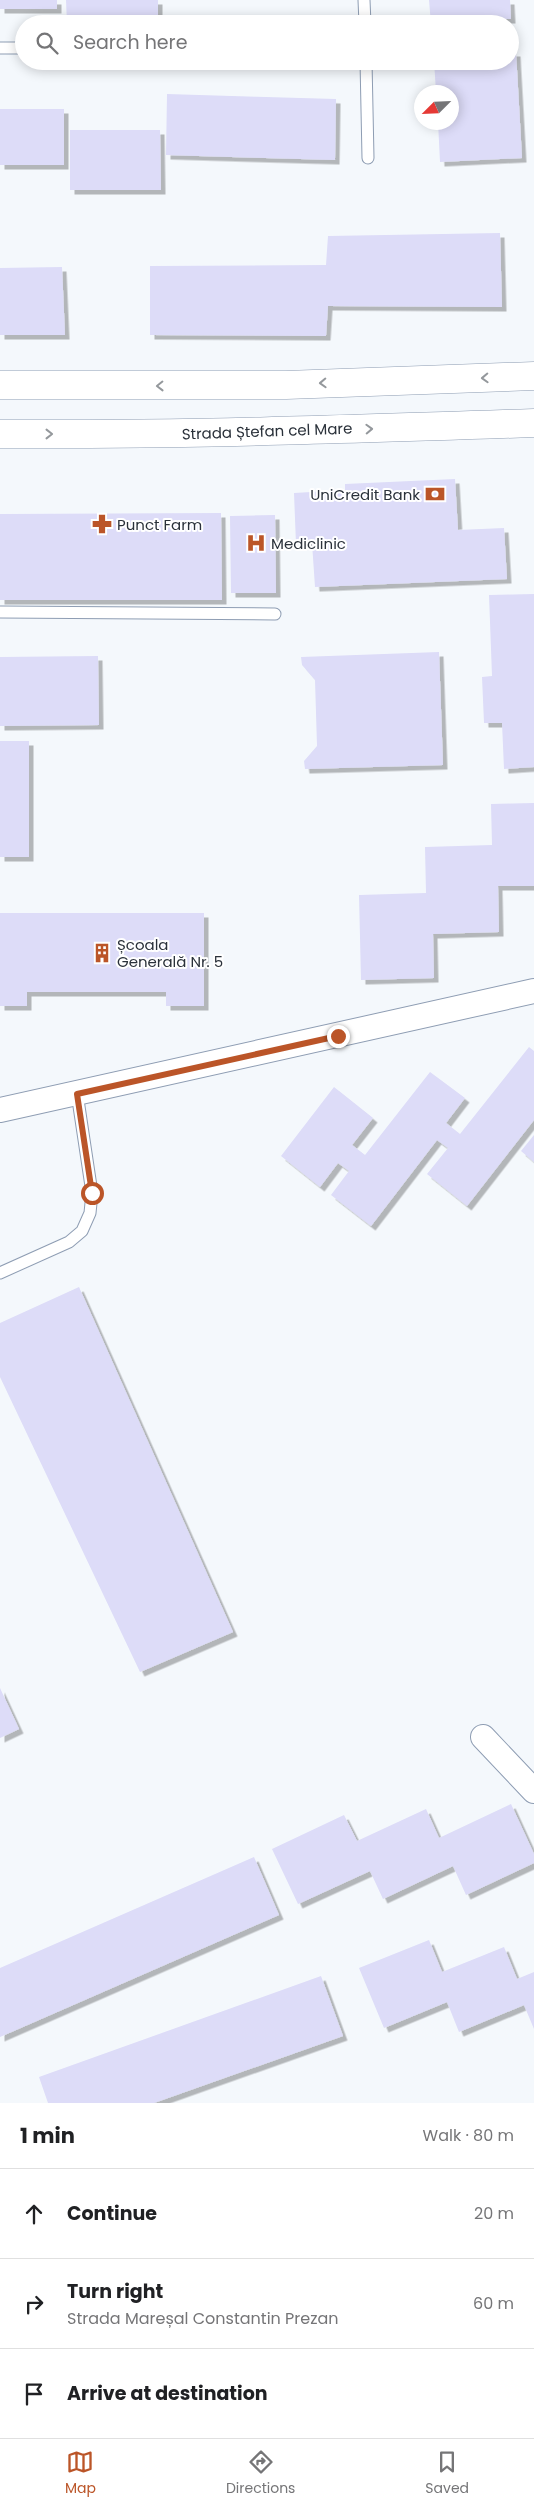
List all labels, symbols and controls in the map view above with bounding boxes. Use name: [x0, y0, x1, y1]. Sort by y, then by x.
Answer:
search box: [15, 15, 519, 70]
icon: search: [33, 29, 61, 57]
text: Search here: [73, 29, 187, 56]
north arrow: [414, 85, 459, 130]
one-way arrow: [481, 373, 489, 383]
one-way arrow: [319, 378, 327, 389]
one-way arrow: [156, 381, 164, 391]
street label: Strada Ștefan cel Mare: [181, 418, 353, 444]
one-way arrow: [365, 423, 373, 434]
one-way arrow: [45, 429, 53, 439]
bank icon: UniCredit Bank: [424, 483, 446, 505]
place label: UniCredit Bank: [310, 484, 420, 505]
pharmacy icon: Punct Farm: [91, 513, 113, 535]
place label: Punct Farm: [117, 514, 202, 535]
hospital icon: Mediclinic: [245, 532, 267, 554]
place label: Mediclinic: [271, 533, 346, 554]
place label: Școala Generală Nr. 5: [117, 934, 223, 972]
building icon: Școala Generală Nr. 5: [91, 942, 113, 964]
route end: [327, 1025, 350, 1048]
route start: [81, 1182, 104, 1205]
text: 1 min: [20, 2121, 75, 2150]
text: Walk · 80 m: [423, 2124, 514, 2147]
icon: ahead: [20, 2200, 48, 2228]
text: Continue: [67, 2200, 157, 2227]
text: 20 m: [474, 2202, 514, 2225]
text: Turn right: [67, 2278, 163, 2305]
icon: right: [20, 2290, 48, 2318]
text: 60 m: [473, 2292, 514, 2315]
text: Strada Mareșal Constantin Prezan: [67, 2307, 339, 2330]
icon: arrive: [20, 2380, 48, 2408]
text: Arrive at destination: [67, 2380, 268, 2407]
tab: Map: [65, 2448, 96, 2499]
tab: Directions: [226, 2448, 295, 2499]
tab: Saved: [425, 2448, 469, 2499]

